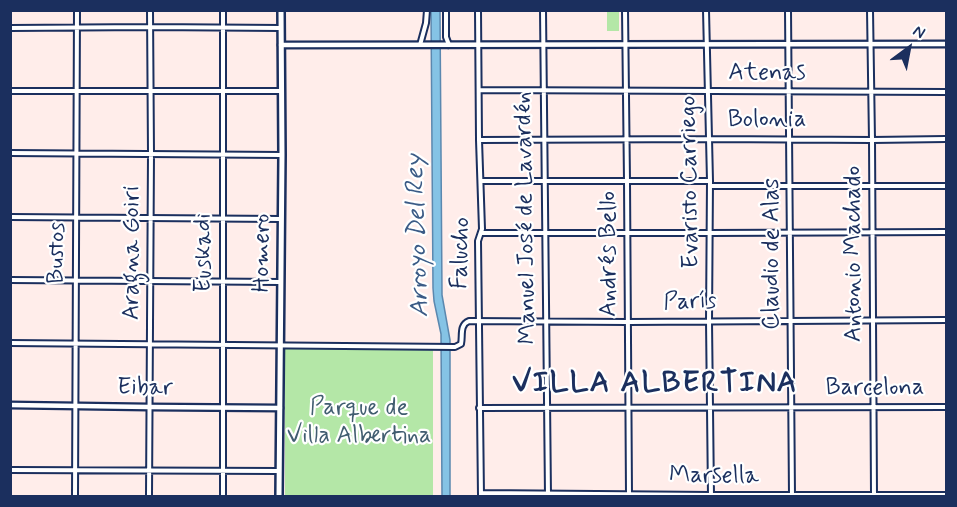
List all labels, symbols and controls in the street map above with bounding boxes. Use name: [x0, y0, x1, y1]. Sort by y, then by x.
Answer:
north arrow: [879, 18, 939, 78]
text: N: [909, 21, 929, 44]
street label: Atenas: [728, 60, 806, 88]
street label: Manuel José de Lavardén: [510, 91, 544, 345]
street label: Evaristo Carriego: [675, 95, 707, 269]
street label: Bolonia: [728, 107, 806, 135]
water label: Arroyo Del Rey: [401, 154, 437, 318]
street label: Antonio Machado: [841, 166, 869, 342]
street label: Claudio de Alas: [759, 178, 787, 330]
street label: Aragna Goiri: [119, 186, 147, 320]
street label: Andrés Bello: [596, 191, 624, 317]
street label: Euskadi: [191, 213, 219, 293]
street label: Homero: [249, 214, 277, 292]
street label: Falucho: [446, 216, 478, 290]
street label: Bustos: [43, 222, 73, 284]
street label: París: [663, 288, 717, 318]
district label: VILLA ALBERTINA: [515, 367, 795, 403]
street label: Eibar: [117, 374, 173, 404]
street label: Barcelona: [826, 375, 924, 403]
park label: Parque de Villa Albertina: [287, 395, 431, 451]
street label: Marsella: [669, 463, 759, 491]

